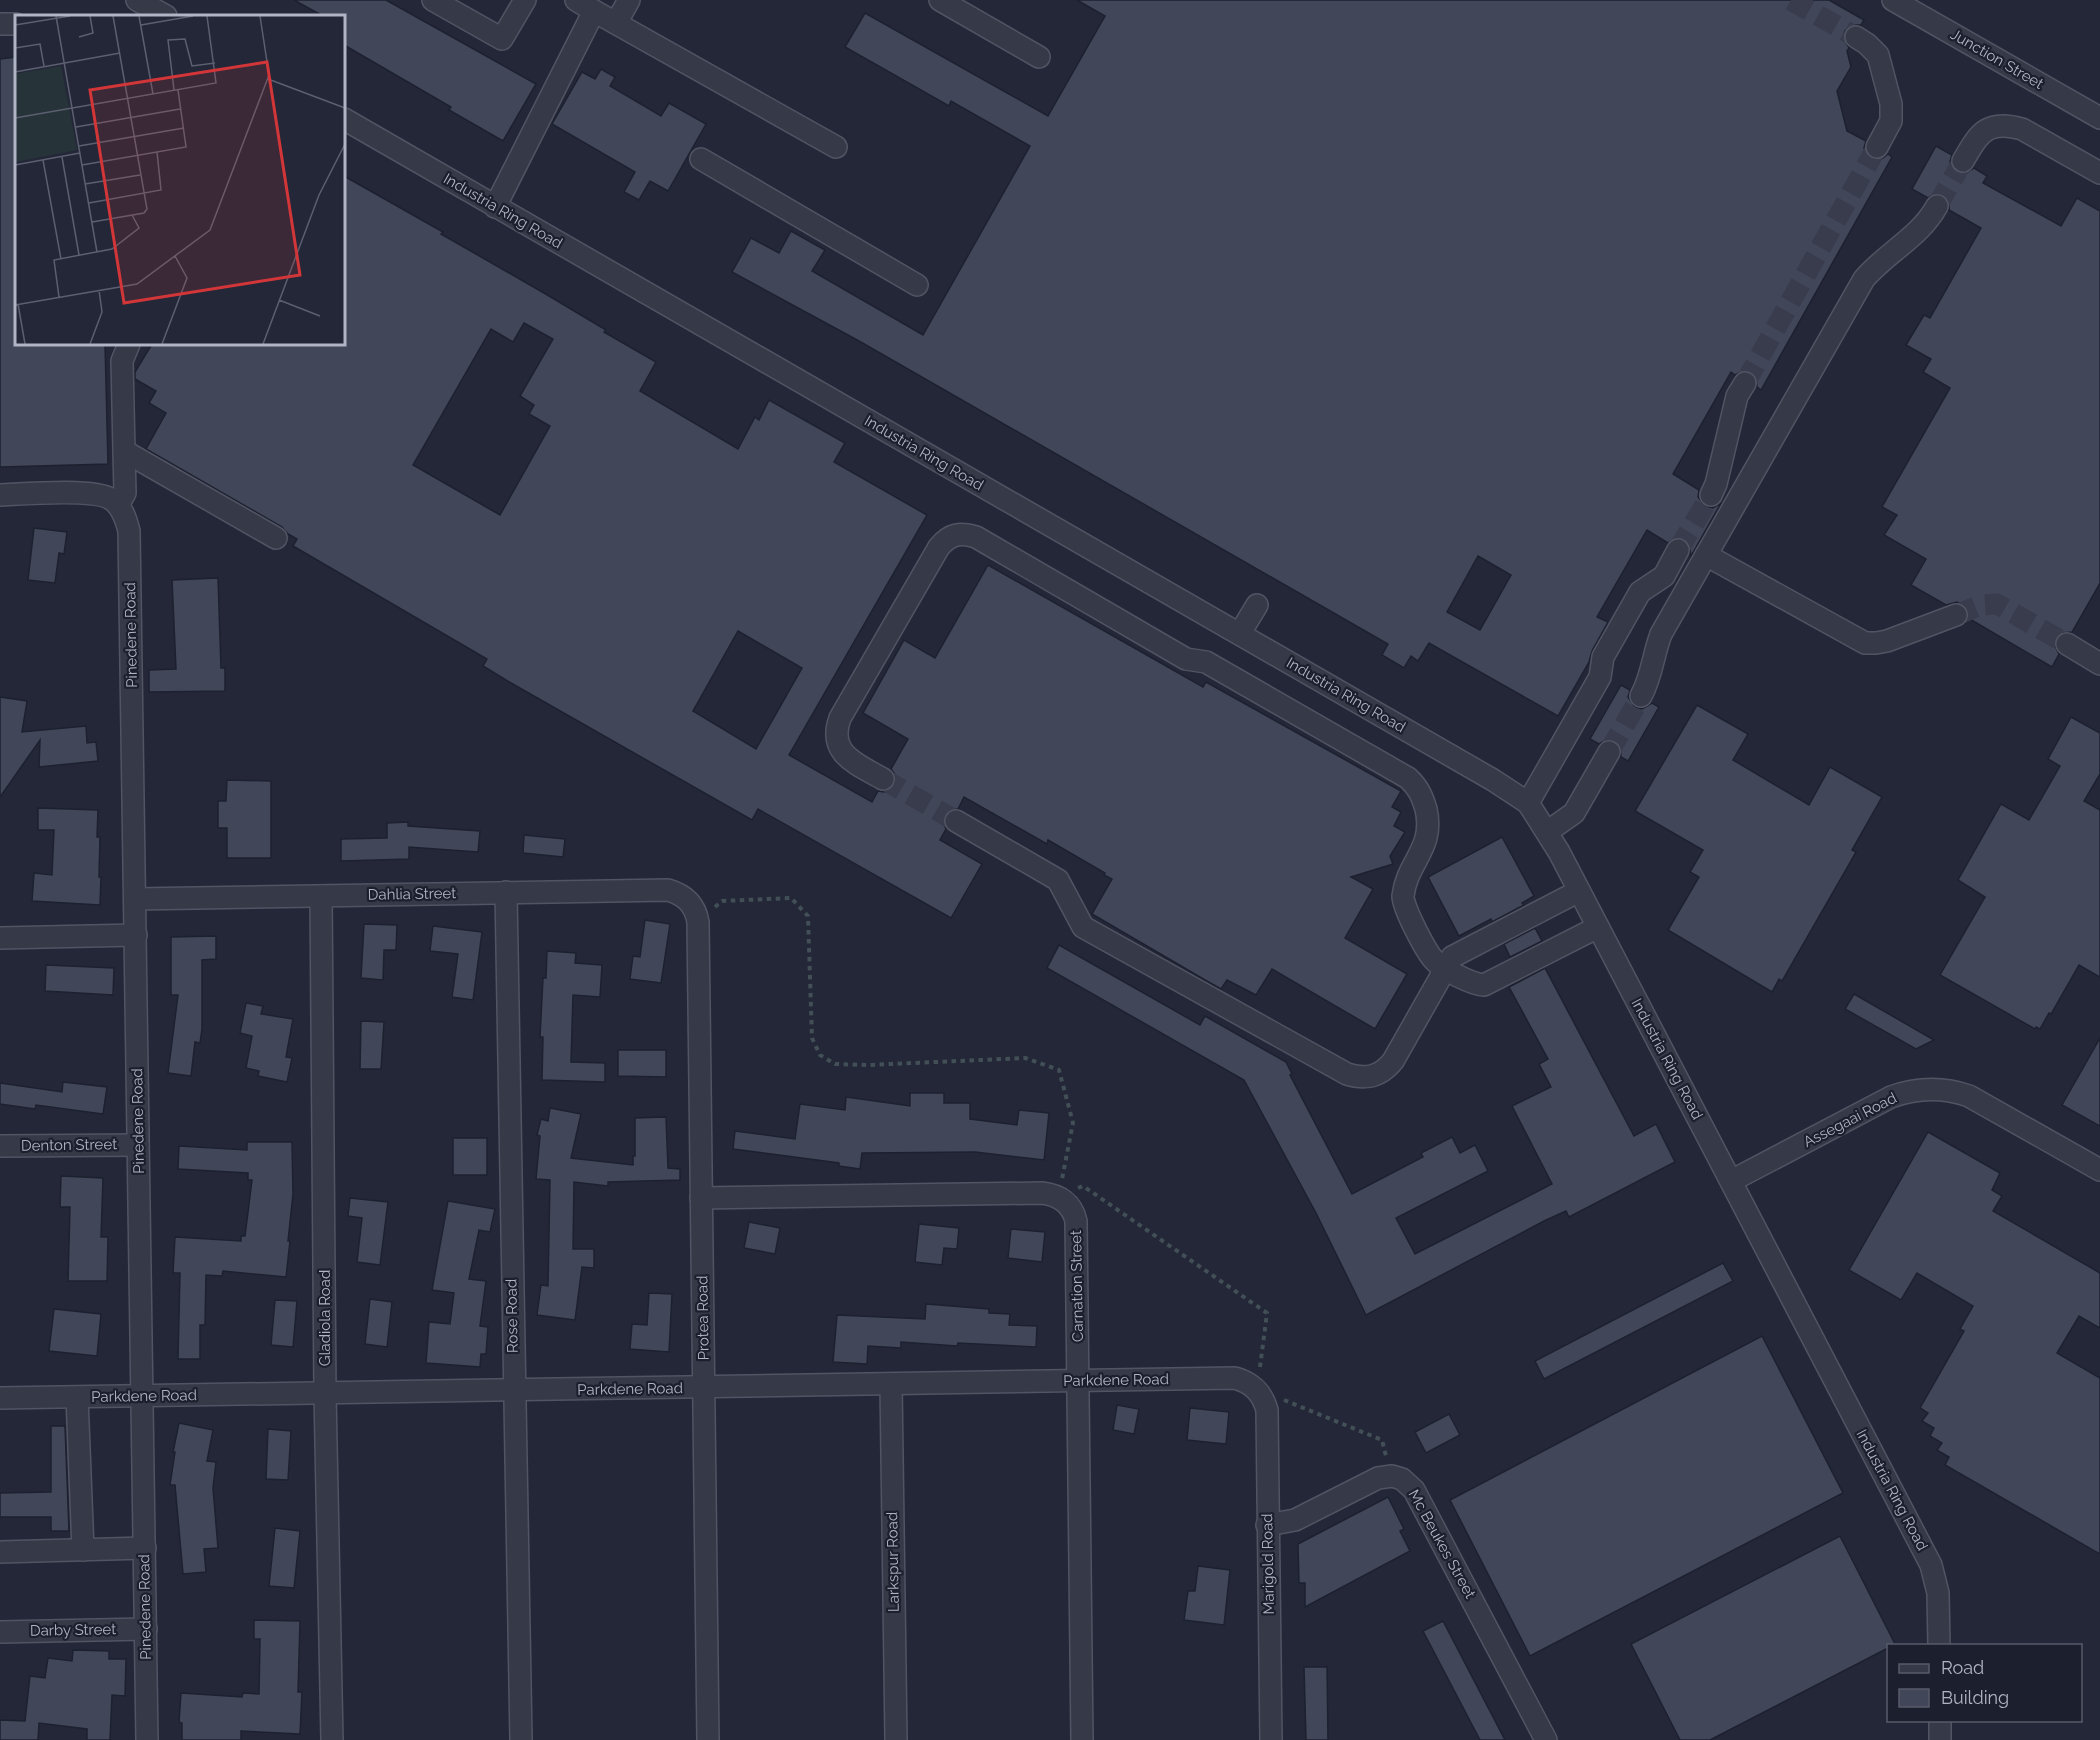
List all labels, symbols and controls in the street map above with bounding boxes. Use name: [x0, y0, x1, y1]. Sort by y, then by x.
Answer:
inset map: [15, 15, 345, 345]
street label: Junction Street: [1947, 25, 2047, 93]
street label: Industria Ring Road: [440, 170, 566, 252]
street label: Industria Ring Road: [861, 412, 987, 494]
street label: Pinedene Road: [121, 582, 141, 688]
street label: Industria Ring Road: [1283, 654, 1409, 736]
street label: Dahlia Street: [368, 884, 456, 904]
street label: Industria Ring Road: [1628, 995, 1706, 1123]
street label: Pinedene Road: [128, 1068, 148, 1174]
street label: Assegaai Road: [1800, 1089, 1900, 1151]
street label: Denton Street: [21, 1135, 117, 1155]
street label: Carnation Street: [1067, 1230, 1087, 1342]
street label: Gladiola Road: [316, 1270, 334, 1366]
street label: Protea Road: [693, 1275, 713, 1361]
street label: Rose Road: [502, 1279, 522, 1353]
street label: Parkdene Road: [1063, 1370, 1169, 1390]
street label: Parkdene Road: [577, 1379, 683, 1399]
street label: Parkdene Road: [91, 1386, 197, 1406]
street label: Industria Ring Road: [1853, 1426, 1931, 1554]
street label: Mc Beukes Street: [1405, 1486, 1479, 1602]
street label: Larkspur Road: [883, 1512, 903, 1612]
street label: Marigold Road: [1258, 1513, 1278, 1615]
street label: Pinedene Road: [135, 1554, 155, 1660]
street label: Darby Street: [30, 1620, 116, 1640]
legend: [1887, 1644, 2082, 1722]
text: Road: [1941, 1657, 1984, 1678]
text: Building: [1941, 1687, 2009, 1708]

